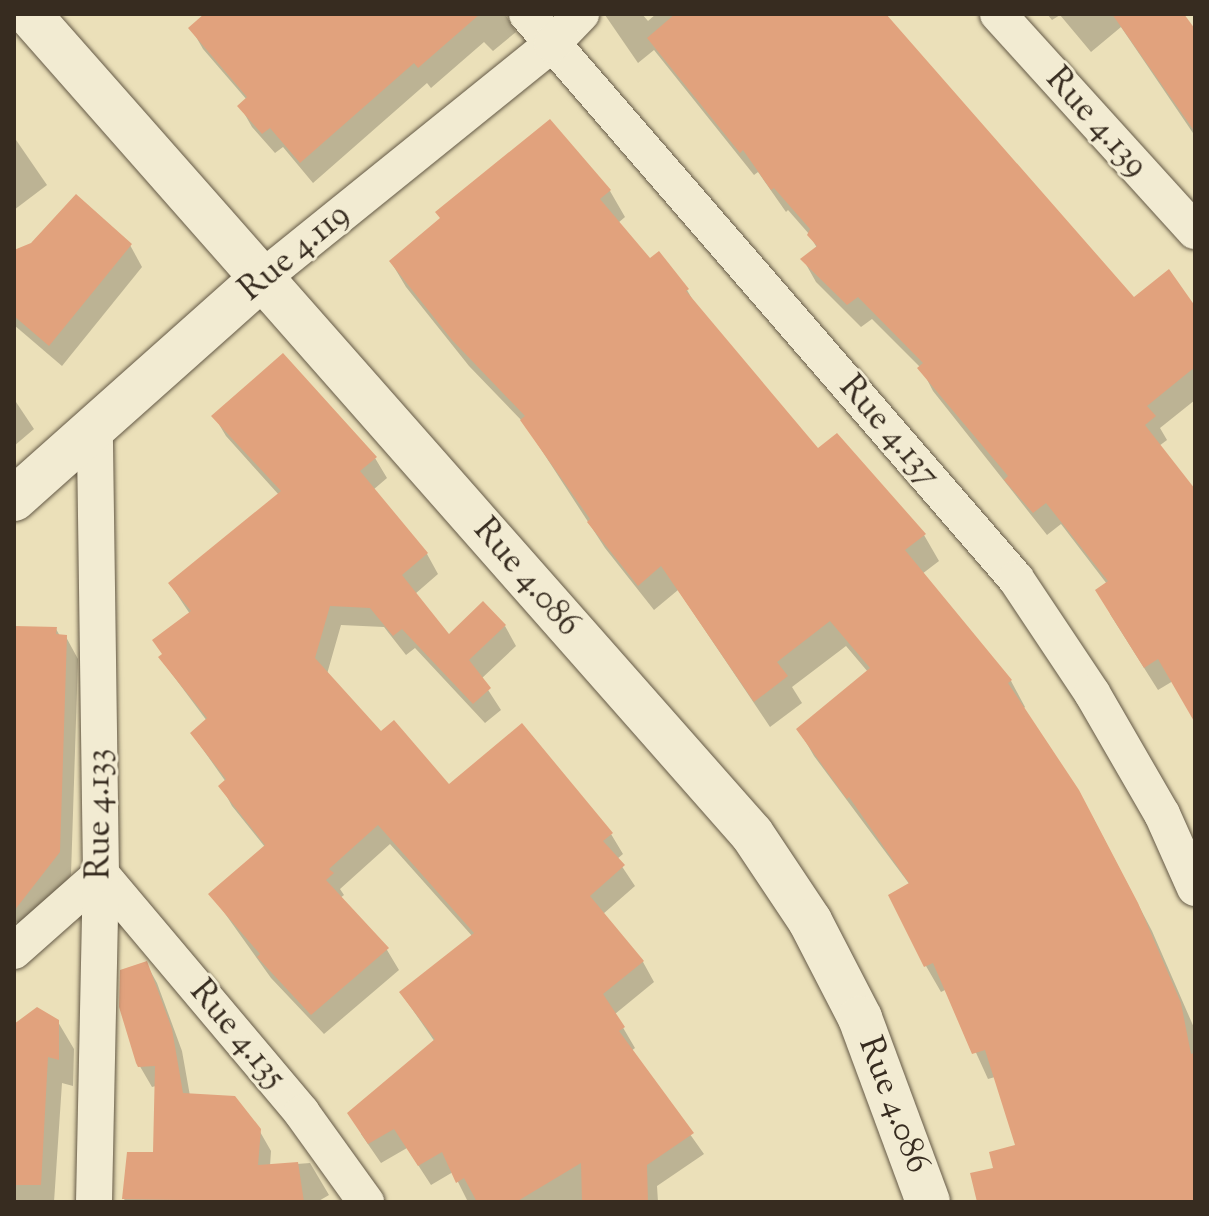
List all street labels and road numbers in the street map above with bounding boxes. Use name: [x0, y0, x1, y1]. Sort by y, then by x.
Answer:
street label: Rue 4.139: [1036, 60, 1156, 186]
street label: Rue 4.119: [232, 195, 358, 311]
street label: Rue 4.137: [830, 368, 948, 496]
street label: Rue 4.086: [464, 511, 588, 645]
street label: Rue 4.133: [80, 749, 120, 879]
street label: Rue 4.135: [180, 973, 294, 1097]
street label: Rue 4.086: [848, 1031, 938, 1179]

